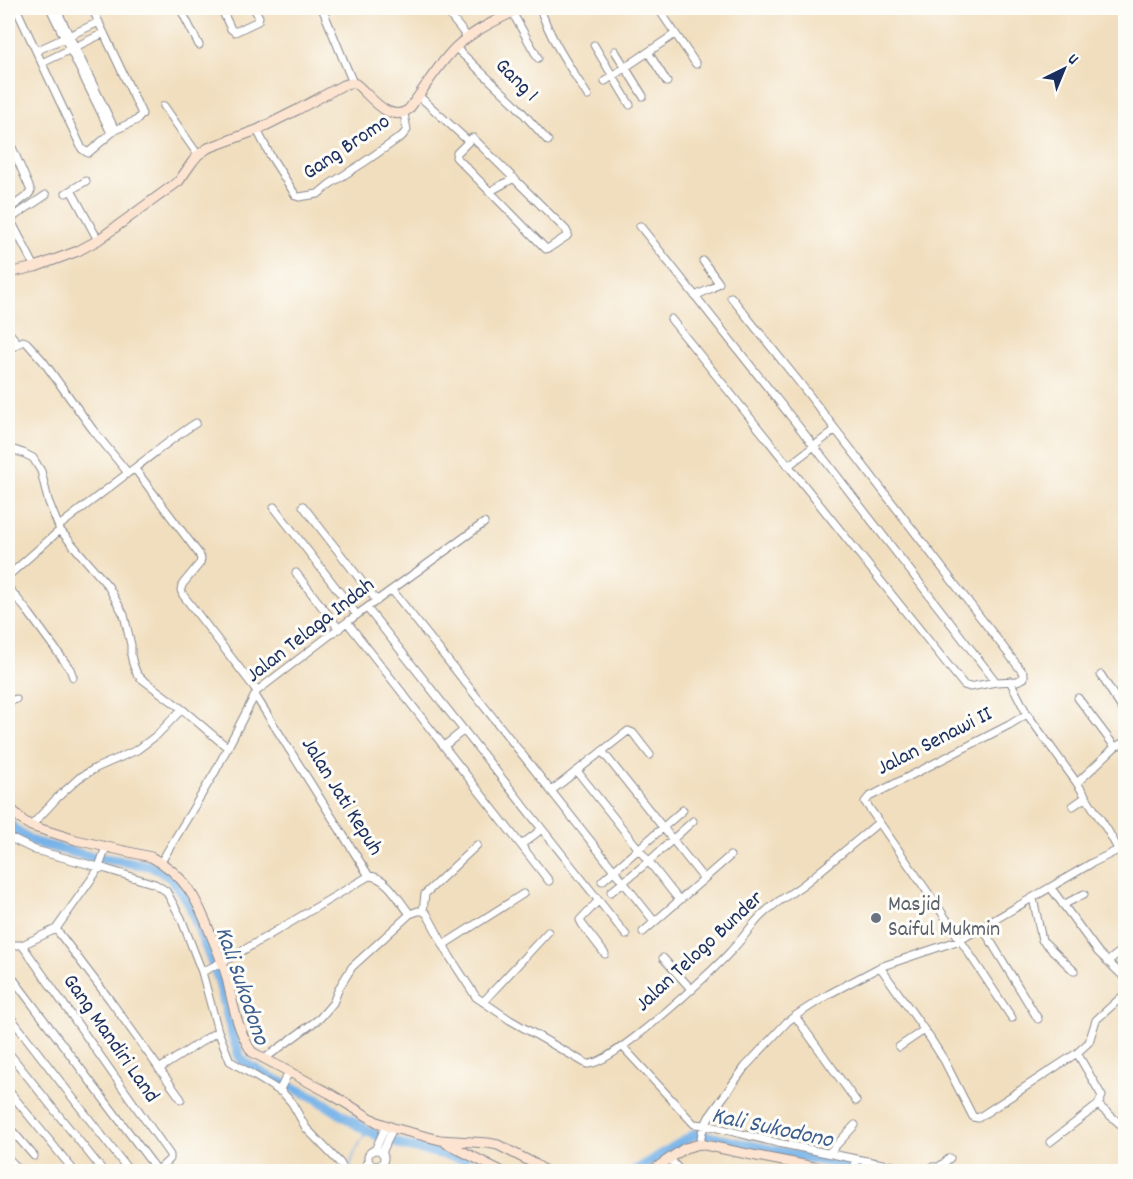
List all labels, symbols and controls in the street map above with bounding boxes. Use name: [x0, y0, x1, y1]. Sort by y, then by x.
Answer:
north arrow: [1034, 39, 1094, 99]
text: U: [1062, 49, 1083, 71]
street label: Gang 1: [487, 52, 545, 110]
street label: Gang Bromo: [297, 107, 397, 189]
street label: Jalan Telaga Indah: [240, 571, 382, 691]
street label: Jalan Senawi II: [872, 700, 998, 784]
street label: Jalan Jati Kepuh: [292, 732, 390, 862]
street label: Jalan Telogo Bunder: [629, 884, 772, 1020]
place label: Masjid Saiful Mukmin: [888, 890, 1000, 946]
marker: Masjid Saiful Mukmin: [869, 911, 883, 925]
water label: Kali Sukodono: [205, 922, 278, 1051]
street label: Gang Mandiri Land: [54, 968, 166, 1110]
water label: Kali Sukodono: [708, 1100, 837, 1159]

